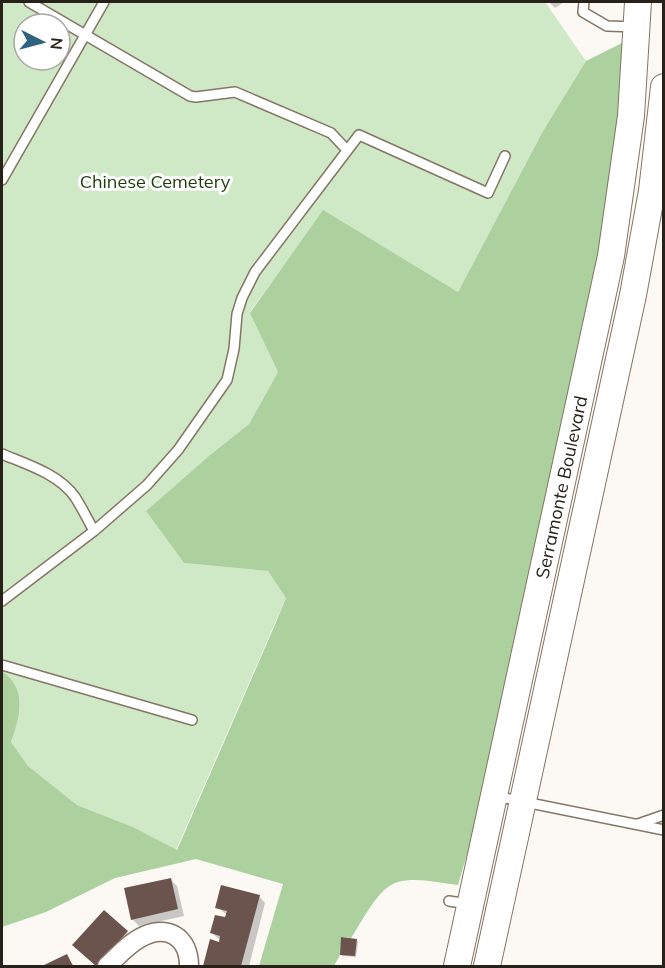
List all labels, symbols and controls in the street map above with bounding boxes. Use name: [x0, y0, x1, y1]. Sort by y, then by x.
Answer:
north arrow: [12, 12, 72, 72]
text: N: [46, 37, 67, 51]
park label: Chinese Cemetery: [80, 170, 231, 193]
street label: Serramonte Boulevard: [530, 394, 592, 581]

